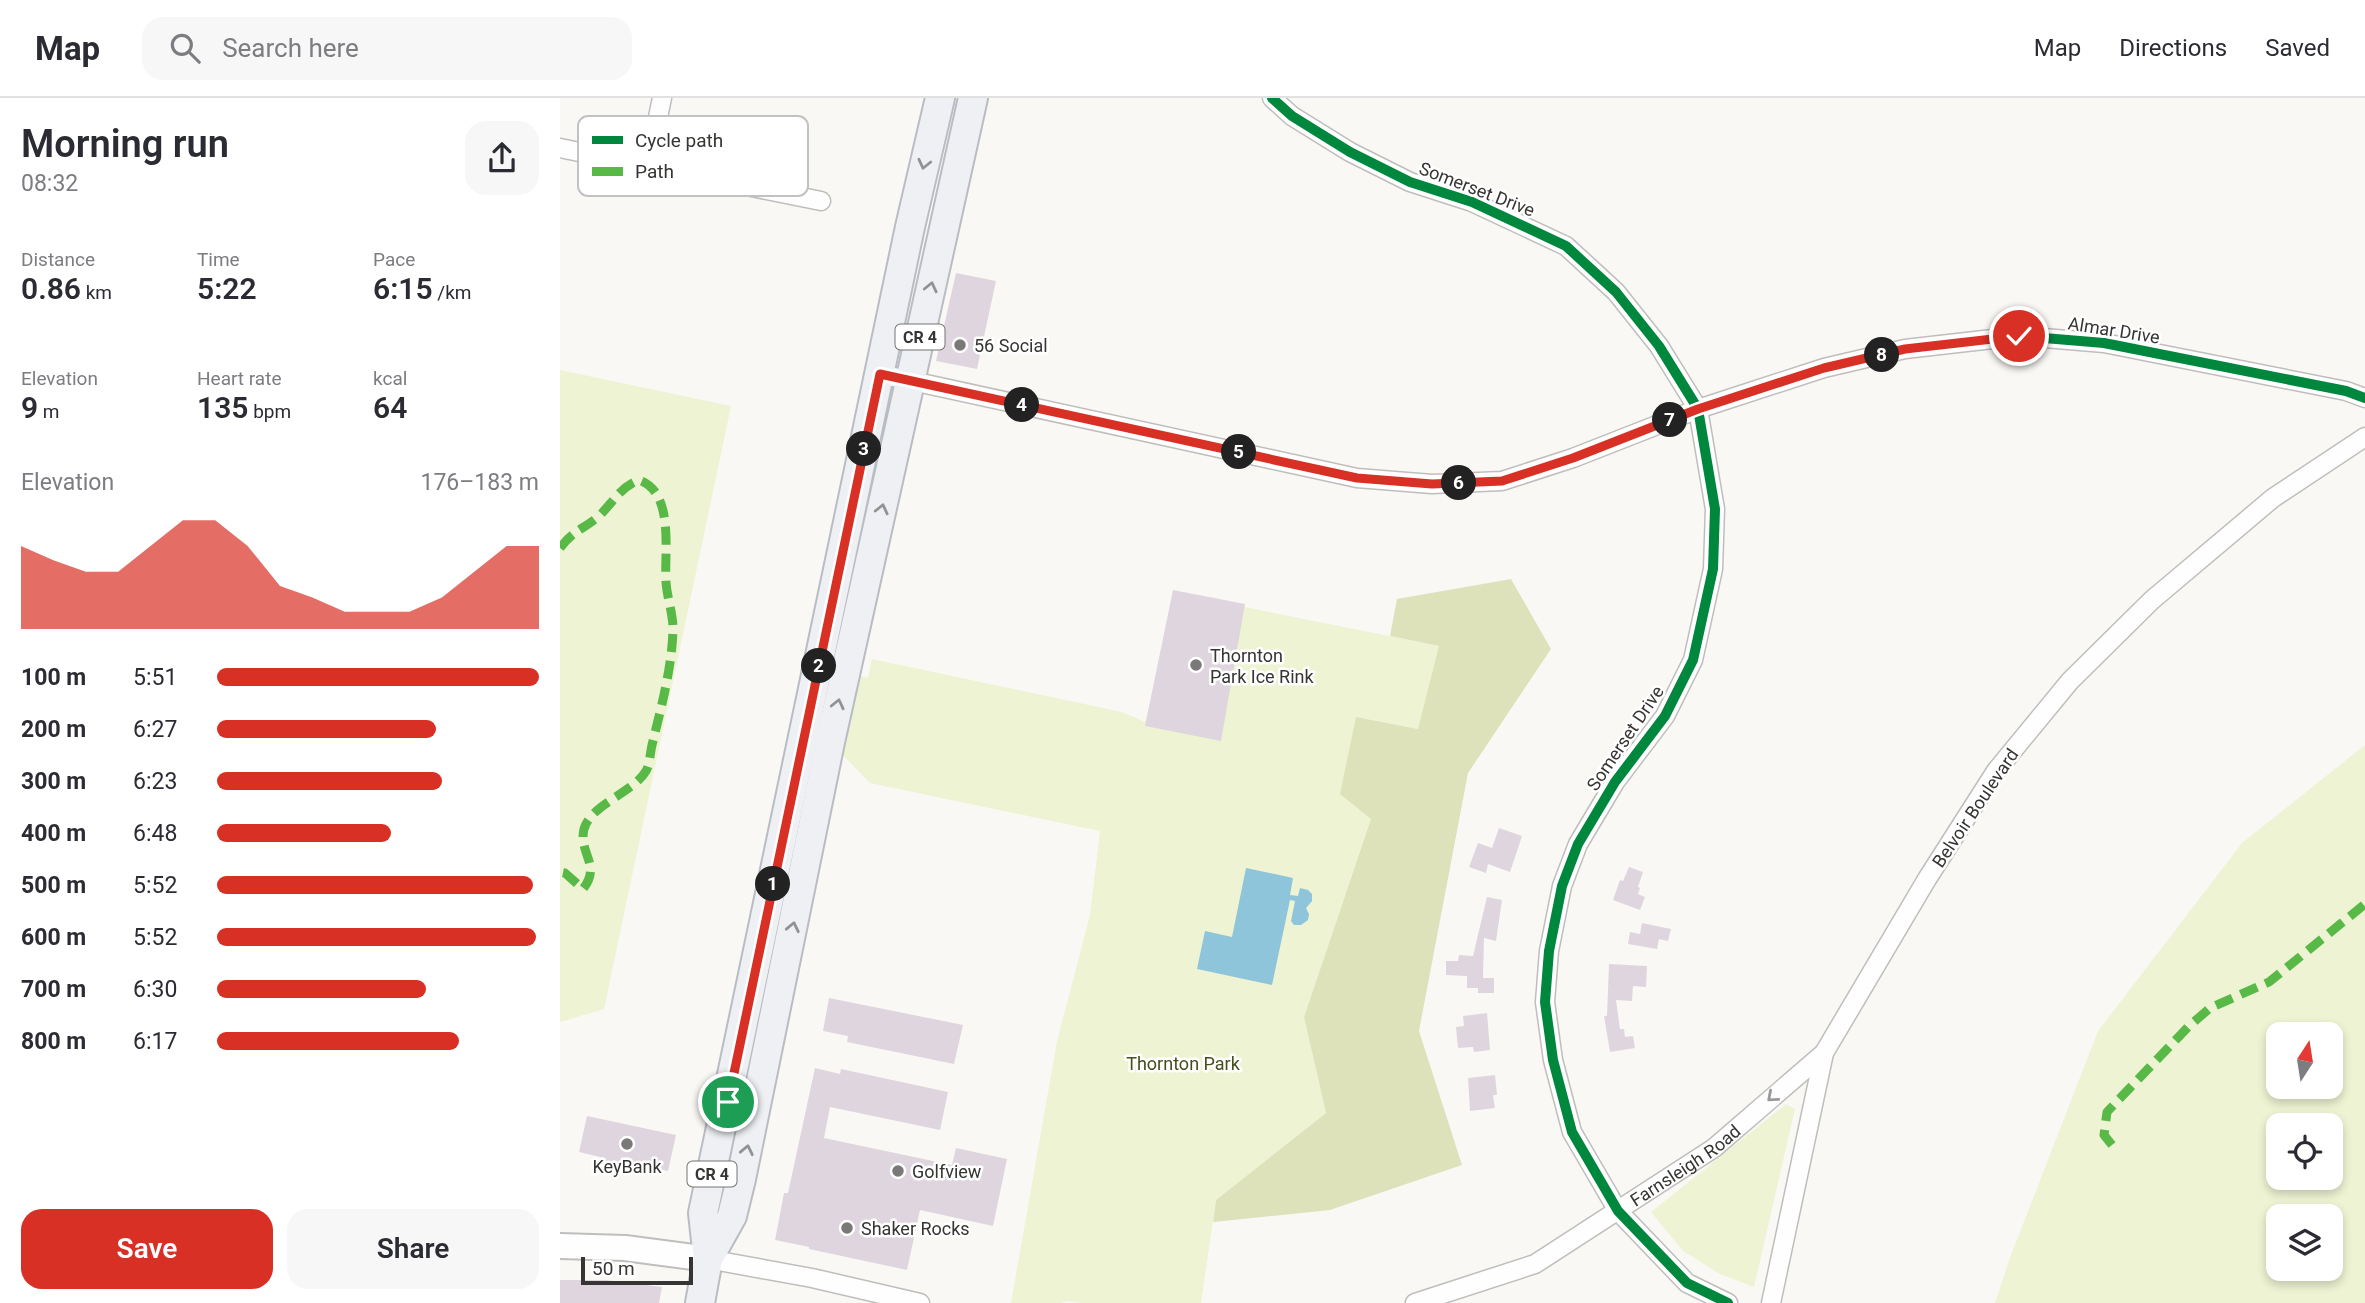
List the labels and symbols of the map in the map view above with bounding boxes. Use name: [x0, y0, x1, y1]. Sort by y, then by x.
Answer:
legend: [578, 116, 808, 196]
text: Cycle path: [635, 129, 723, 152]
street label: Somerset Drive: [1416, 157, 1538, 221]
one-way arrow: [918, 158, 933, 170]
text: Path: [635, 160, 674, 183]
one-way arrow: [923, 281, 938, 293]
pin: [1989, 306, 2049, 366]
street label: Almar Drive: [2067, 312, 2161, 348]
road number: CR 4: [896, 325, 944, 350]
place label: 56 Social: [974, 335, 1048, 356]
marker: 56 Social: [952, 337, 968, 353]
pin: 8: [1864, 338, 1900, 372]
pin: 4: [1004, 388, 1040, 422]
pin: 7: [1652, 402, 1688, 438]
pin: 3: [846, 432, 882, 466]
pin: 5: [1222, 434, 1256, 470]
pin: 6: [1441, 466, 1476, 500]
one-way arrow: [873, 503, 888, 515]
place label: Thornton Park Ice Rink: [1210, 645, 1314, 687]
pin: 2: [802, 648, 836, 684]
marker: Thornton Park Ice Rink: [1188, 657, 1204, 673]
street label: Somerset Drive: [1582, 682, 1668, 794]
one-way arrow: [830, 698, 844, 710]
street label: Belvoir Boulevard: [1928, 745, 2022, 871]
pin: 1: [756, 866, 790, 902]
one-way arrow: [784, 921, 799, 933]
north arrow: [2266, 1022, 2343, 1099]
park label: Thornton Park: [1126, 1053, 1241, 1074]
pin: [698, 1072, 758, 1132]
one-way arrow: [1768, 1089, 1781, 1102]
street label: Farnsleigh Road: [1626, 1120, 1744, 1210]
marker: KeyBank: [619, 1136, 635, 1152]
one-way arrow: [738, 1144, 753, 1156]
place label: KeyBank: [592, 1156, 662, 1177]
place label: Golfview: [912, 1161, 982, 1182]
road number: CR 4: [688, 1162, 736, 1186]
marker: Golfview: [890, 1163, 906, 1179]
place label: Shaker Rocks: [861, 1218, 970, 1239]
marker: Shaker Rocks: [839, 1220, 855, 1236]
scale bar: [581, 1254, 693, 1286]

